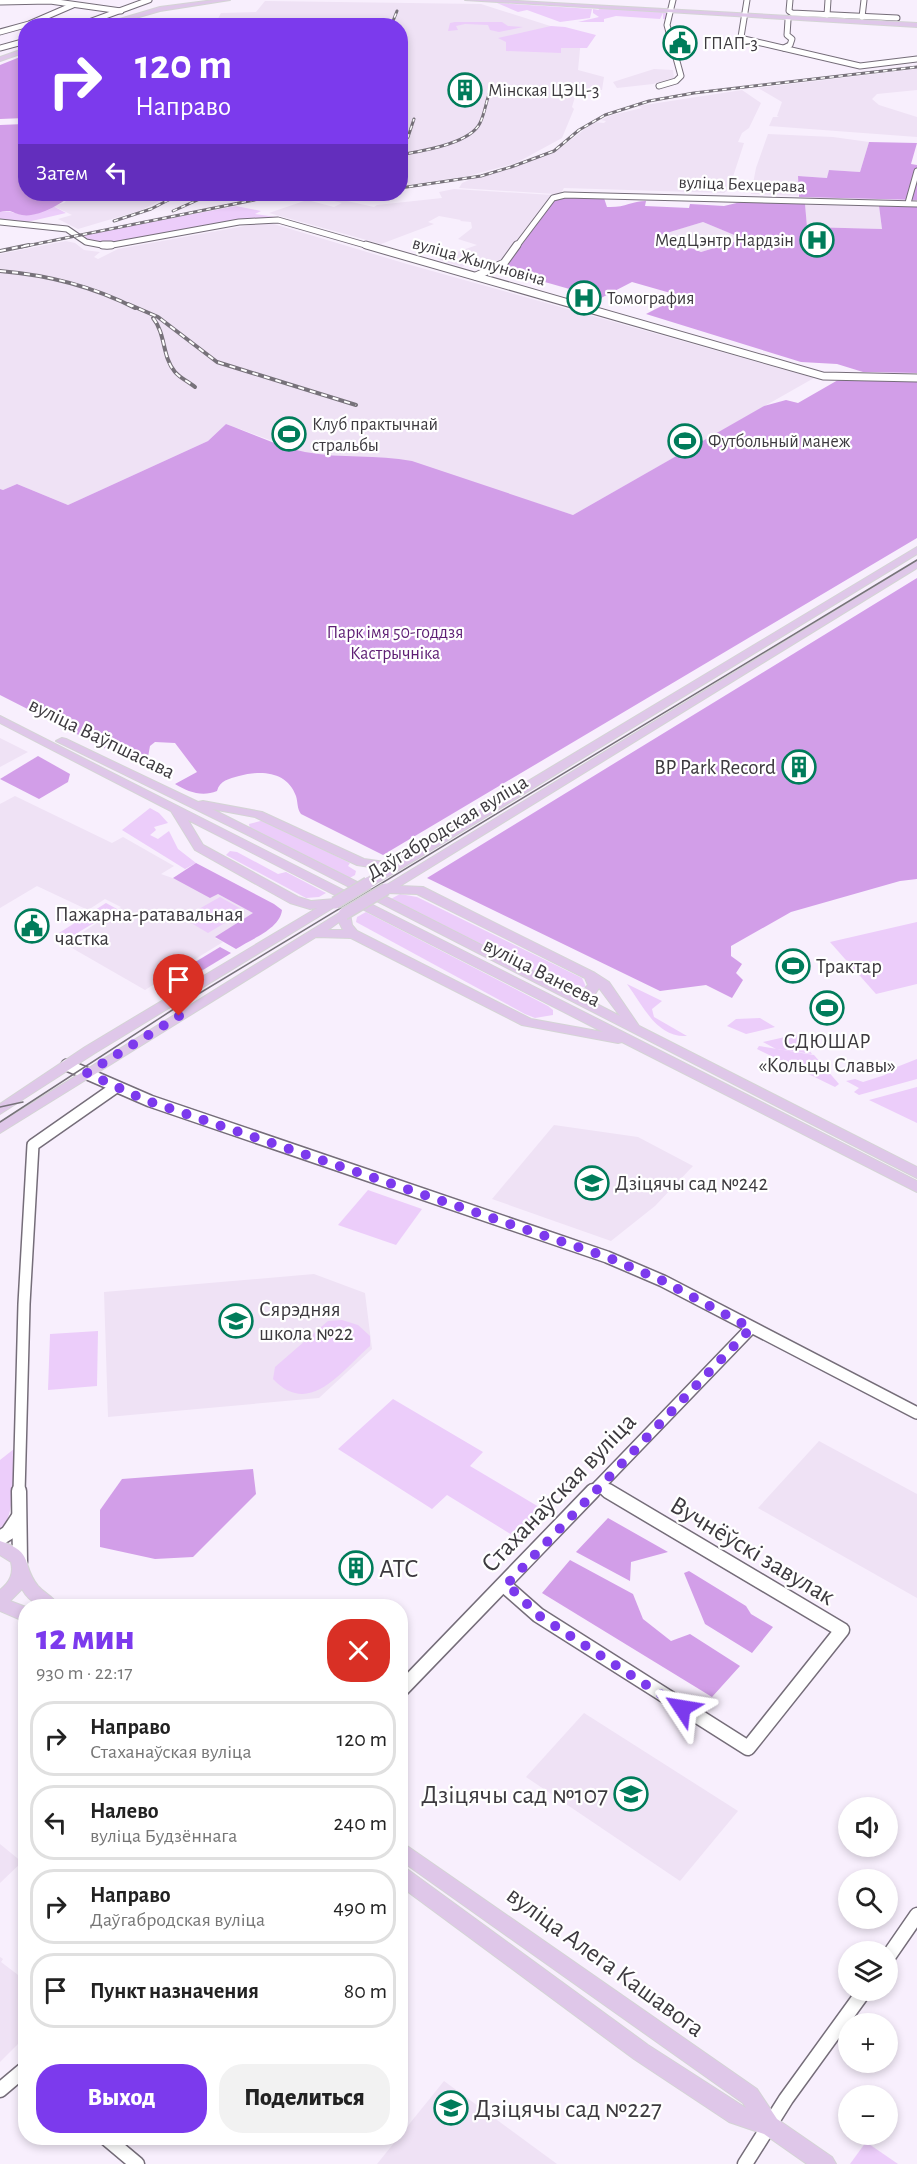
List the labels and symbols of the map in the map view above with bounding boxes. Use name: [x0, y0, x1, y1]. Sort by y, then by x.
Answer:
public building icon: ГПАП-3: [662, 25, 698, 61]
place label: ГПАП-3: [703, 35, 758, 53]
building icon: Мінская ЦЭЦ-3: [447, 72, 483, 108]
place label: Мінская ЦЭЦ-3: [488, 82, 599, 100]
street label: вуліца Бехцерава: [678, 174, 806, 196]
hospital icon: МедЦэнтр Нардзін: [799, 222, 835, 258]
place label: МедЦэнтр Нардзін: [655, 232, 794, 250]
street label: вуліца Жылуновіча: [410, 234, 547, 290]
hospital icon: Томография: [566, 280, 602, 316]
place label: Томография: [607, 290, 694, 308]
place label: Клуб практычнай стральбы: [312, 415, 438, 455]
sports icon: Клуб практычнай стральбы: [271, 416, 307, 452]
sports icon: Футбольный манеж: [667, 423, 703, 459]
place label: Футбольный манеж: [708, 432, 851, 451]
park label: Парк імя 50-годдзя Кастрычніка: [327, 624, 463, 663]
street label: вуліца Ваўпшасава: [25, 694, 178, 783]
building icon: BP Park Record: [781, 749, 817, 785]
place label: BP Park Record: [654, 757, 776, 778]
street label: Даўгабродская вуліца: [363, 771, 532, 884]
place label: Пажарна-ратавальная частка: [55, 904, 244, 949]
public building icon: Пажарна-ратавальная частка: [14, 908, 50, 944]
street label: вуліца Ванеева: [480, 934, 604, 1011]
sports icon: Трактар: [775, 948, 811, 984]
pin: [153, 954, 204, 1016]
place label: Трактар: [816, 956, 882, 977]
sports icon: СДЮШАР «Кольцы Славы»: [809, 990, 845, 1026]
place label: СДЮШАР «Кольцы Славы»: [758, 1031, 896, 1076]
school or university icon: Дзіцячы сад №242: [574, 1165, 610, 1201]
place label: Дзіцячы сад №242: [615, 1173, 768, 1194]
place label: Сярэдняя школа №22: [259, 1299, 353, 1344]
school or university icon: Сярэдняя школа №22: [218, 1303, 254, 1339]
street label: Стаханаўская вуліца: [476, 1408, 641, 1577]
street label: Вучнёўскі завулак: [666, 1492, 839, 1610]
building icon: АТС: [338, 1550, 374, 1586]
place label: АТС: [379, 1556, 419, 1582]
position arrow: [650, 1676, 714, 1740]
school or university icon: Дзіцячы сад №107: [613, 1776, 649, 1812]
place label: Дзіцячы сад №107: [421, 1782, 608, 1808]
street label: вуліца Алега Кашавога: [502, 1882, 709, 2042]
school or university icon: Дзіцячы сад №227: [433, 2090, 469, 2126]
place label: Дзіцячы сад №227: [474, 2096, 662, 2122]

